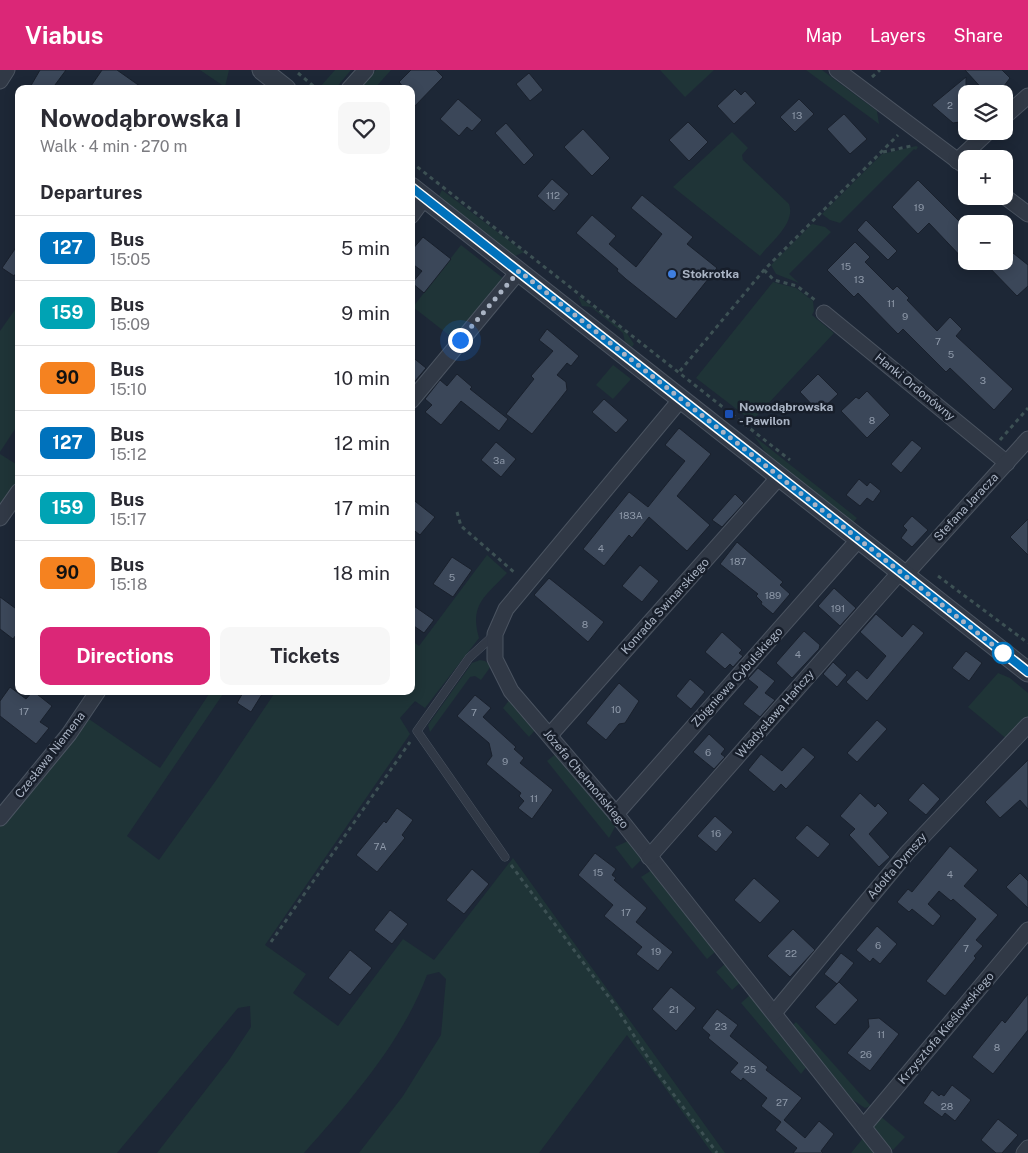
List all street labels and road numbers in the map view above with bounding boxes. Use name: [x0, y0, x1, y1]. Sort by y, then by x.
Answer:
street label: Hanki Ordonówny: [872, 350, 958, 424]
street label: Stefana Jaracza: [931, 470, 1001, 544]
street label: Konrada Swinarskiego: [618, 555, 712, 657]
street label: Zbigniewa Cybulskiego: [689, 624, 786, 730]
street label: Władysława Hańczy: [733, 667, 817, 761]
street label: Czesława Niemena: [12, 709, 88, 801]
street label: Józefa Chełmońskiego: [541, 727, 632, 831]
street label: Adolfa Dymszy: [864, 830, 930, 902]
street label: Krzysztofa Kieślowskiego: [895, 969, 997, 1087]

